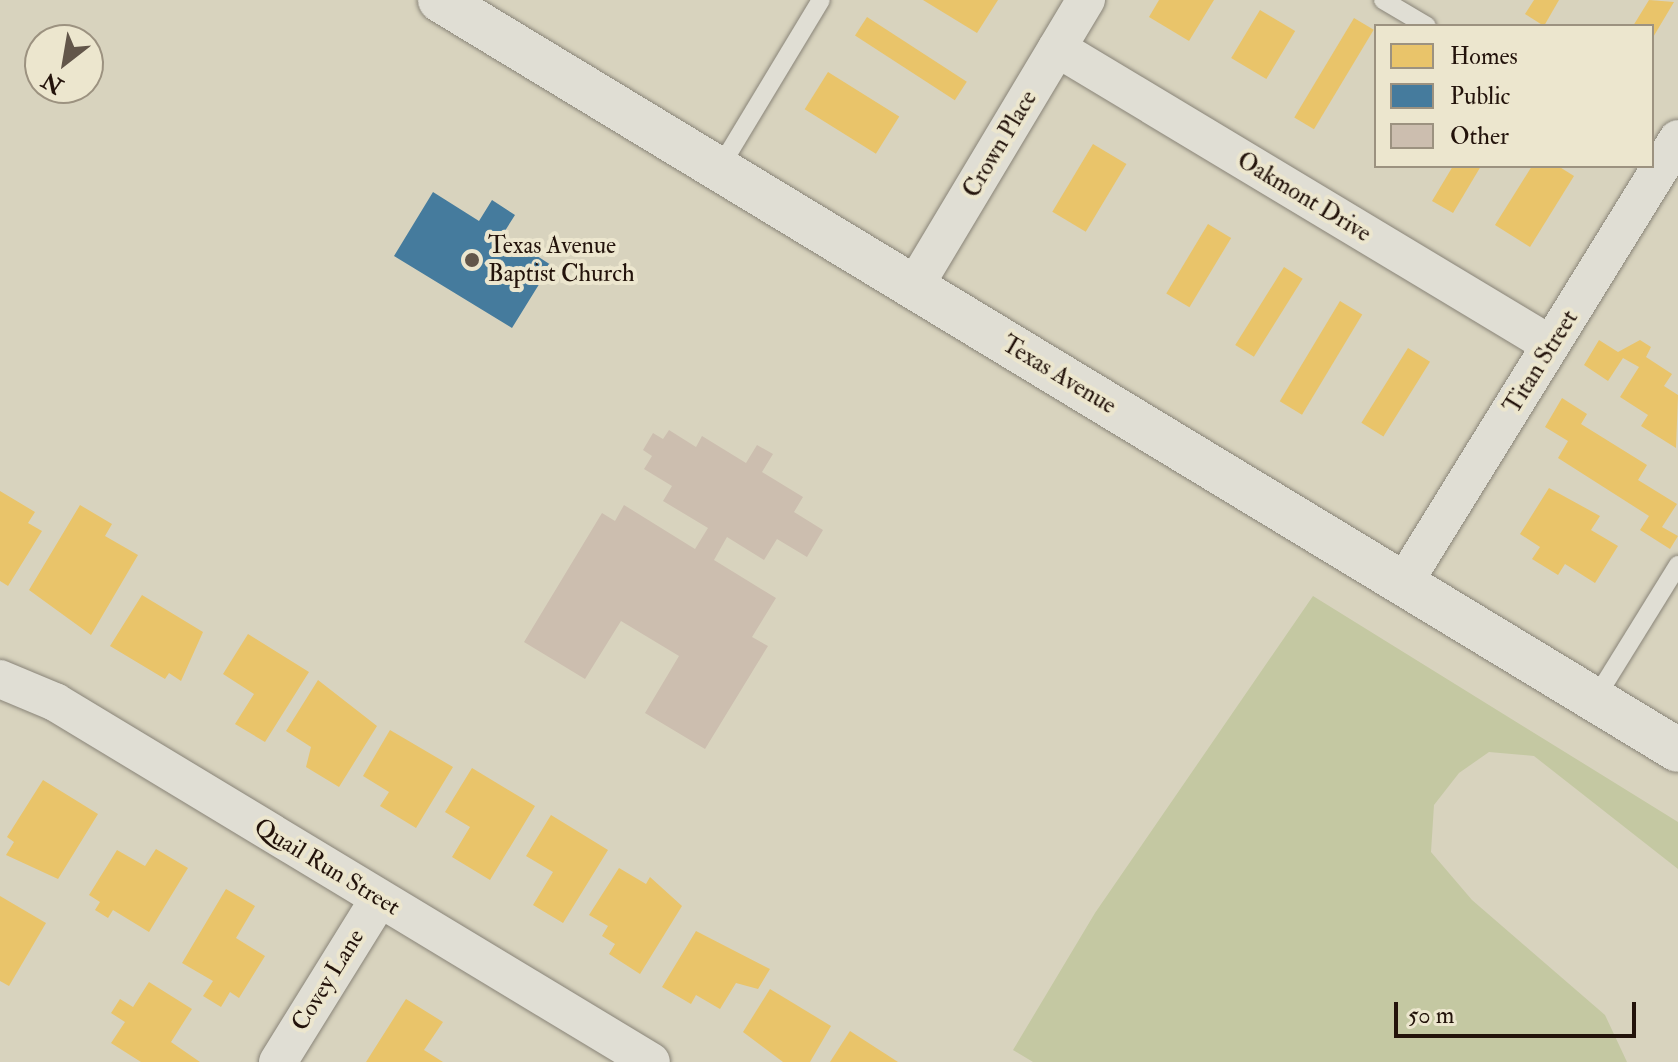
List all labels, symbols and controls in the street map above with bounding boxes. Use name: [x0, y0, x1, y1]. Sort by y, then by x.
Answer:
north arrow: [24, 24, 104, 104]
legend: [1374, 24, 1654, 168]
text: Homes: [1450, 41, 1518, 72]
text: N: [37, 66, 68, 100]
text: Public: [1450, 81, 1510, 112]
street label: Crown Place: [957, 85, 1043, 203]
text: Other: [1450, 121, 1509, 152]
street label: Oakmont Drive: [1232, 146, 1376, 248]
place label: Texas Avenue Baptist Church: [488, 232, 634, 288]
marker: Texas Avenue Baptist Church: [463, 251, 481, 269]
street label: Titan Street: [1498, 305, 1584, 419]
street label: Texas Avenue: [997, 330, 1121, 420]
street label: Quail Run Street: [249, 812, 405, 922]
street label: Covey Lane: [285, 924, 371, 1036]
scale bar: [1398, 986, 1640, 1036]
text: 50 m: [1408, 1000, 1454, 1031]

